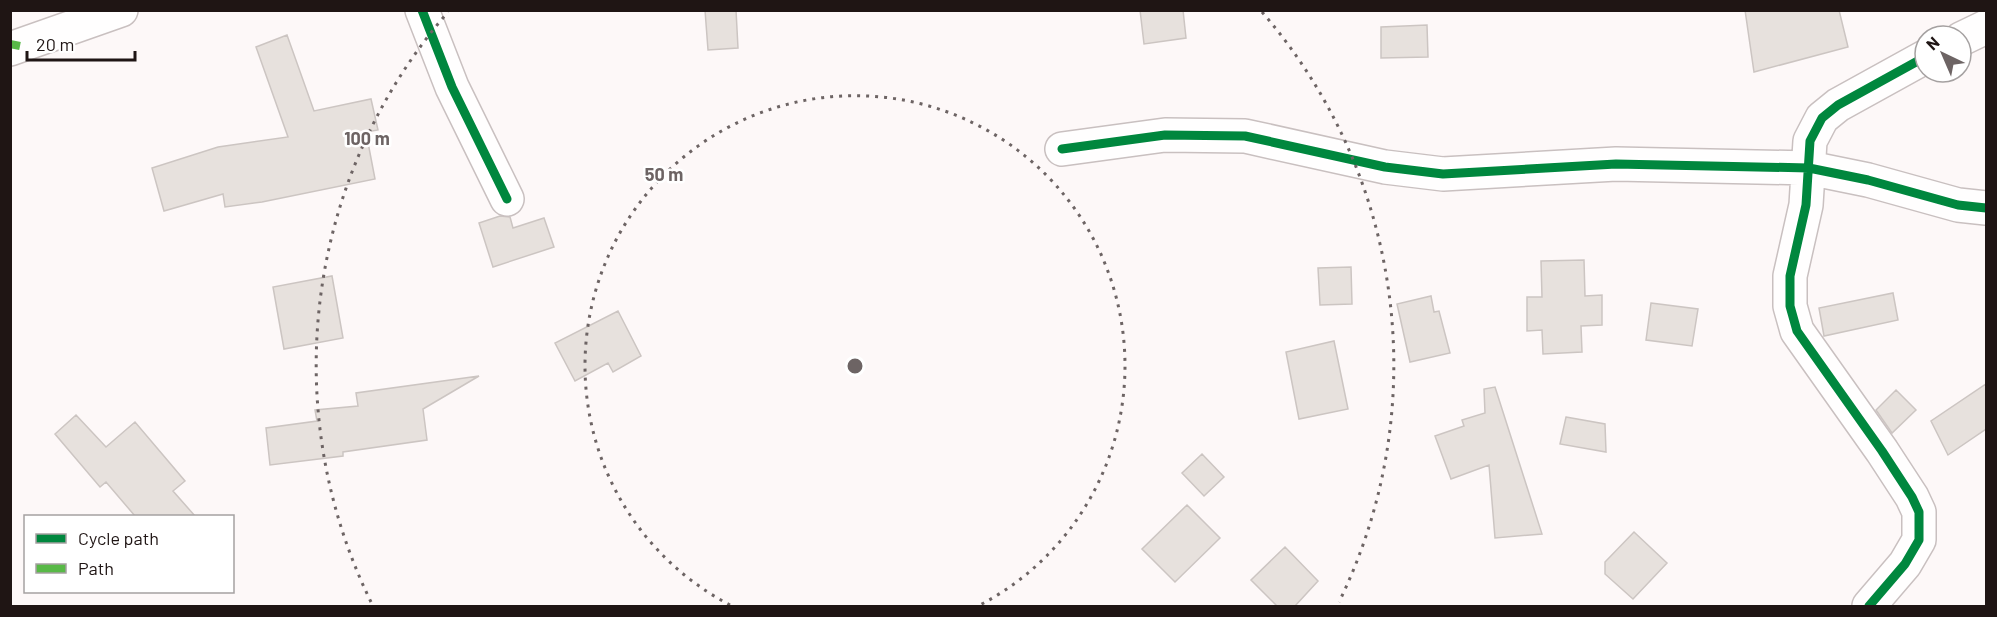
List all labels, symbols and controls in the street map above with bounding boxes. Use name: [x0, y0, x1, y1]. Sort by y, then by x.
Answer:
scale bar: [27, 24, 135, 62]
north arrow: [1913, 24, 1973, 84]
text: N: [1922, 32, 1943, 53]
text: 20 m: [36, 33, 74, 55]
text: 100 m: [344, 127, 390, 149]
text: 50 m: [645, 163, 683, 185]
centre of rings: [845, 356, 865, 376]
legend: [24, 515, 234, 593]
text: Cycle path: [78, 527, 159, 549]
text: Path: [78, 557, 114, 579]

